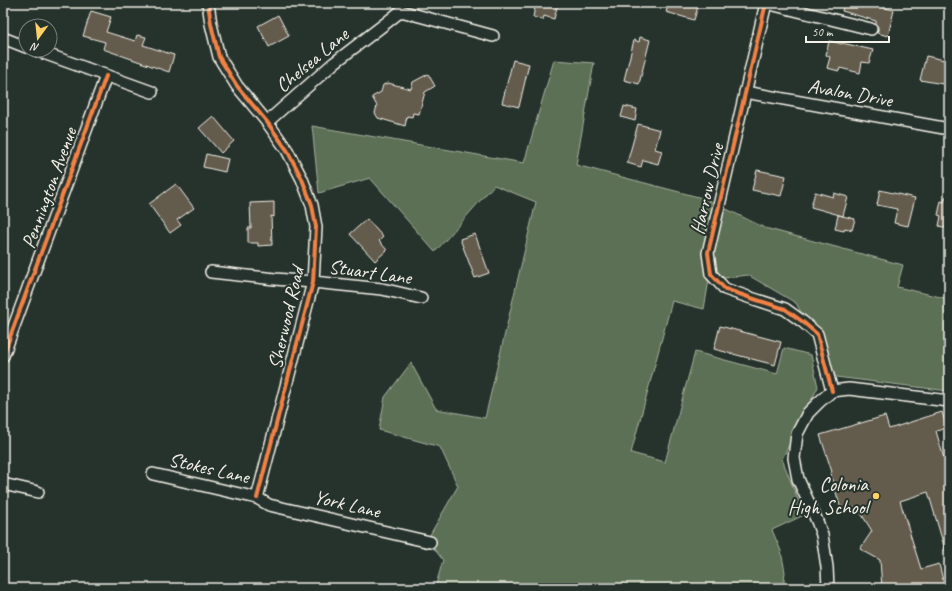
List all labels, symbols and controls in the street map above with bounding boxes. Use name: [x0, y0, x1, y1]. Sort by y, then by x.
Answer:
north arrow: [18, 18, 58, 58]
scale bar: [806, 18, 889, 44]
street label: Chelsea Lane: [270, 21, 355, 98]
text: 50 m: [812, 24, 834, 40]
text: N: [28, 39, 41, 55]
street label: Avalon Drive: [806, 73, 896, 113]
street label: Pennington Avenue: [16, 123, 83, 252]
street label: Harrow Drive: [684, 140, 730, 237]
street label: Stuart Lane: [327, 254, 414, 290]
street label: Sherwood Road: [262, 262, 311, 371]
street label: Stokes Lane: [166, 447, 253, 490]
place label: Colonia High School: [788, 472, 872, 520]
street label: York Lane: [311, 484, 384, 524]
marker: Colonia High School: [871, 491, 881, 501]

